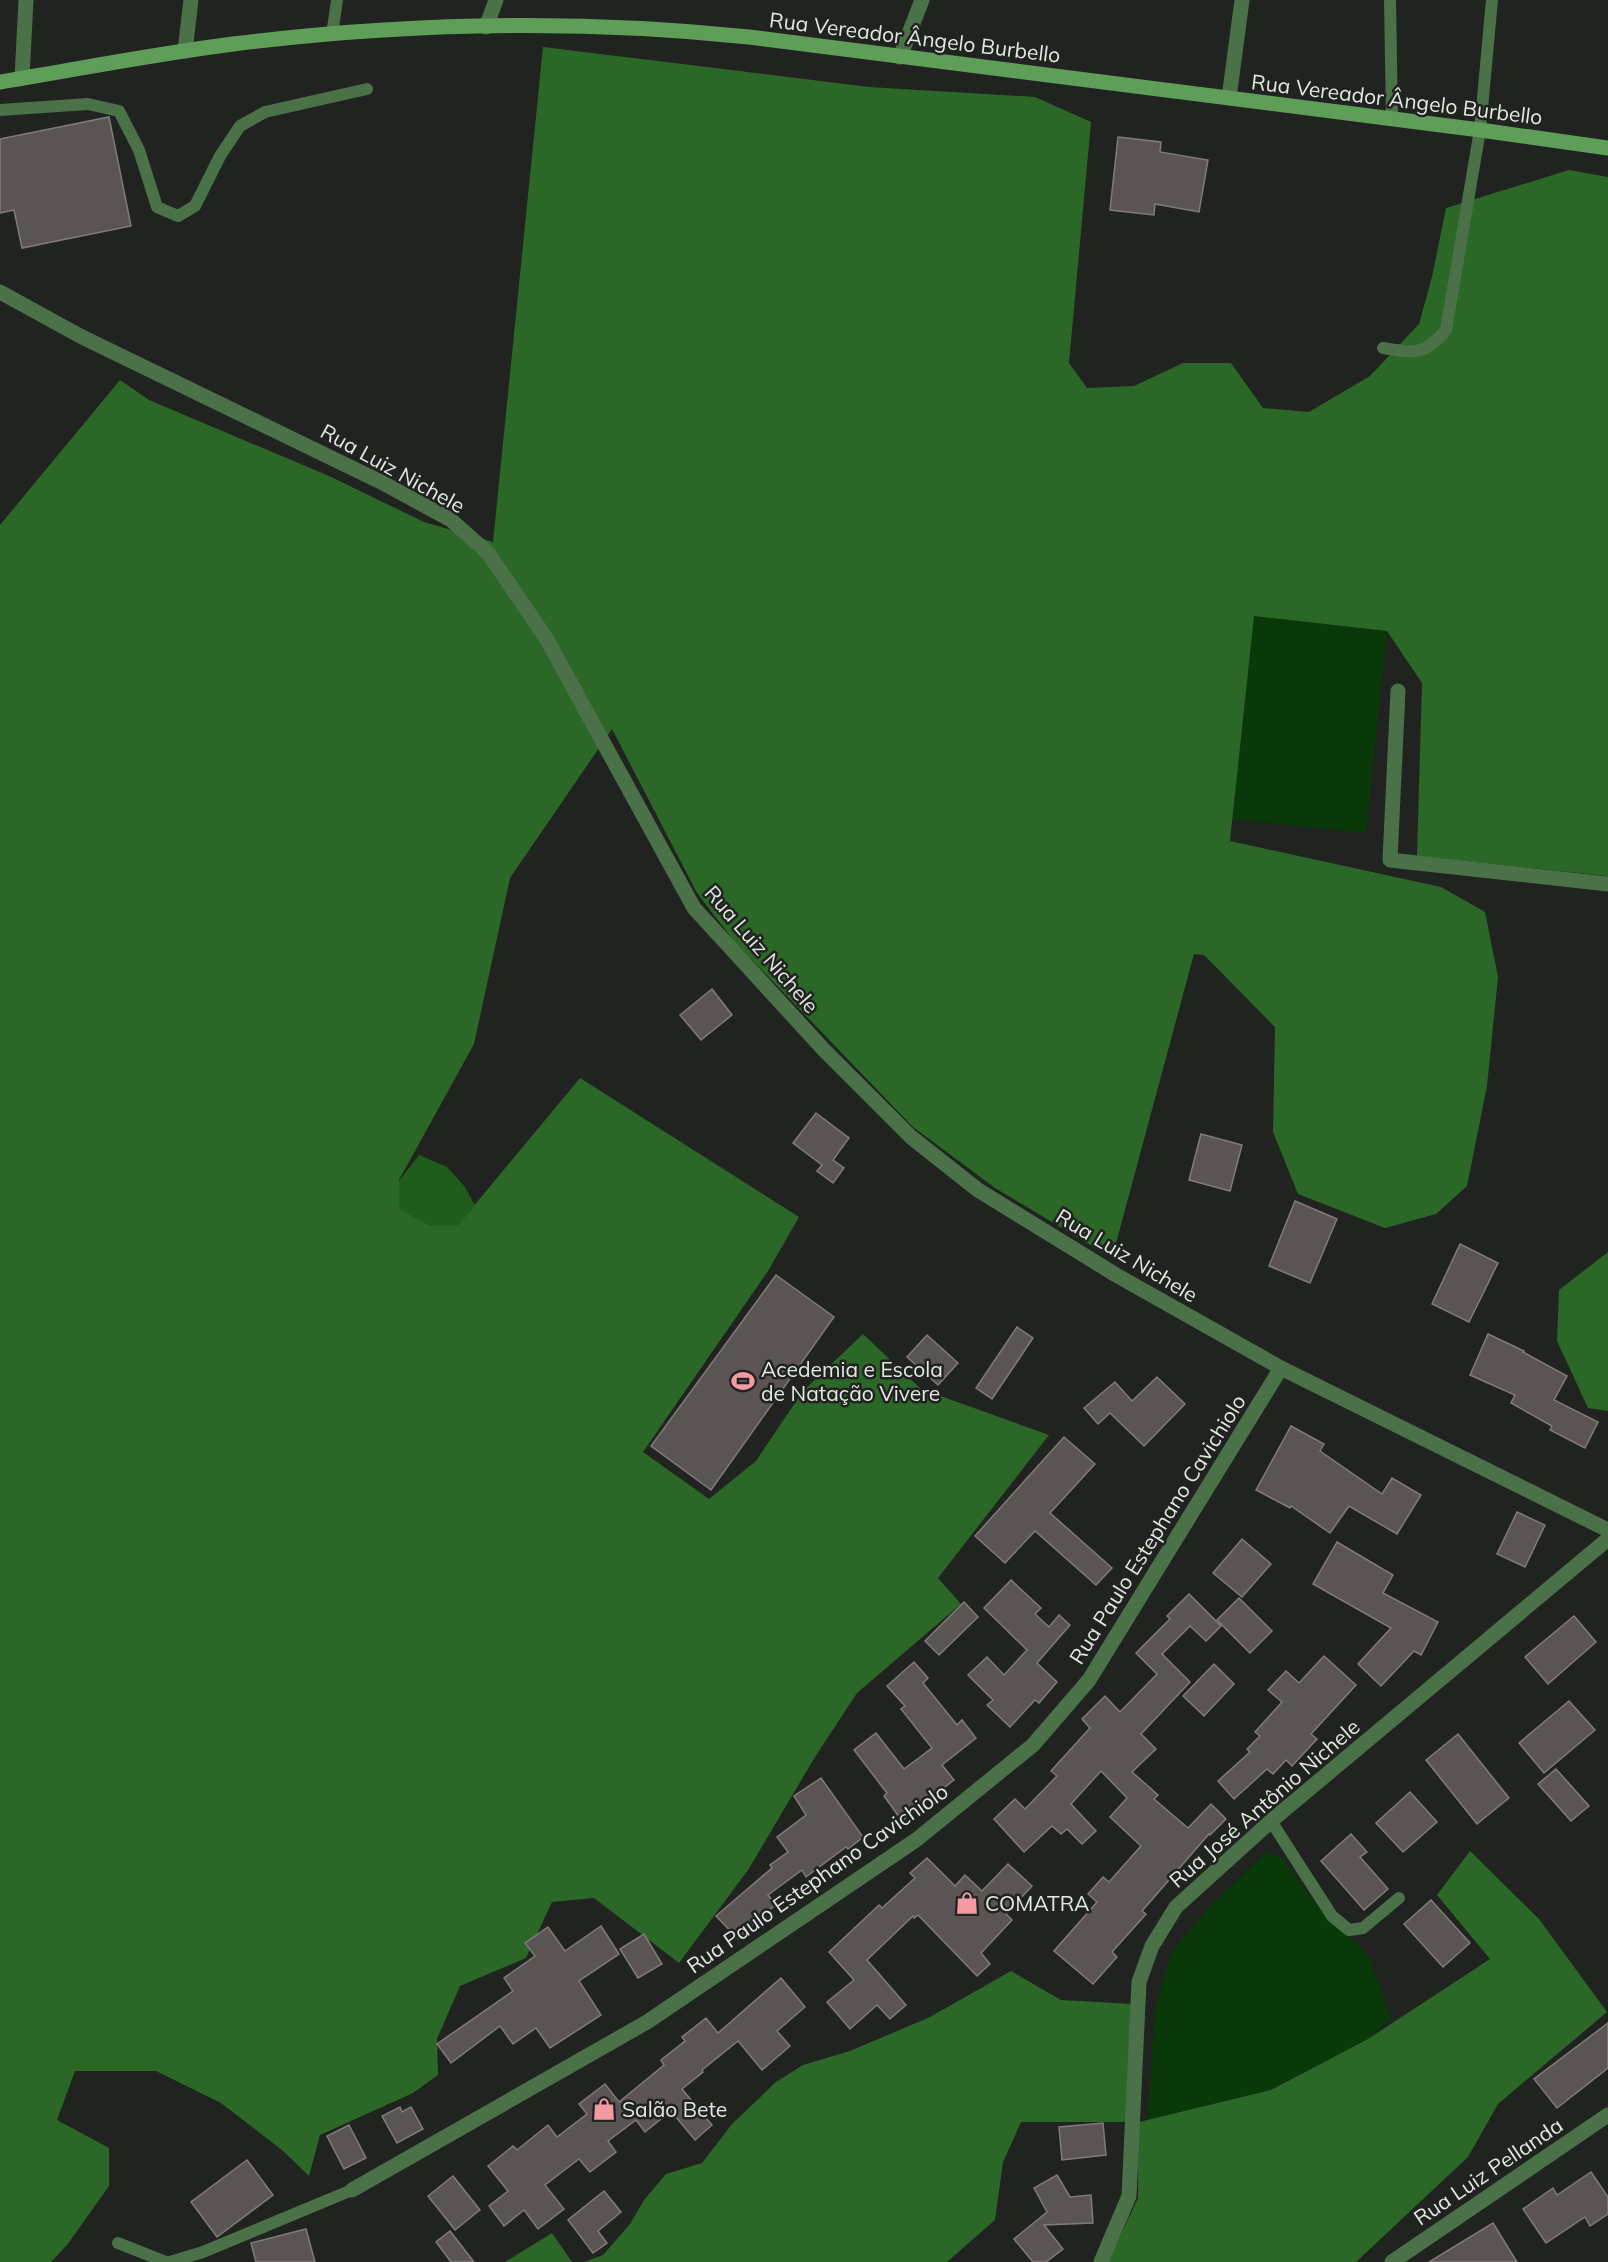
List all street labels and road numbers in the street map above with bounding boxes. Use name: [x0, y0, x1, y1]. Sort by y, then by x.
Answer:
street label: Rua Vereador Ângelo Burbello: [768, 6, 1062, 68]
street label: Rua Vereador Ângelo Burbello: [1250, 68, 1544, 130]
street label: Rua Luiz Nichele: [316, 418, 470, 518]
street label: Rua Luiz Nichele: [699, 880, 825, 1018]
street label: Rua Luiz Nichele: [1051, 1202, 1203, 1308]
street label: Rua Paulo Estephano Cavichiolo: [1063, 1389, 1251, 1669]
street label: Rua José Antônio Nichele: [1163, 1713, 1365, 1893]
street label: Rua Paulo Estephano Cavichiolo: [681, 1778, 953, 1978]
street label: Rua Luiz Pellanda: [1409, 2112, 1567, 2230]

